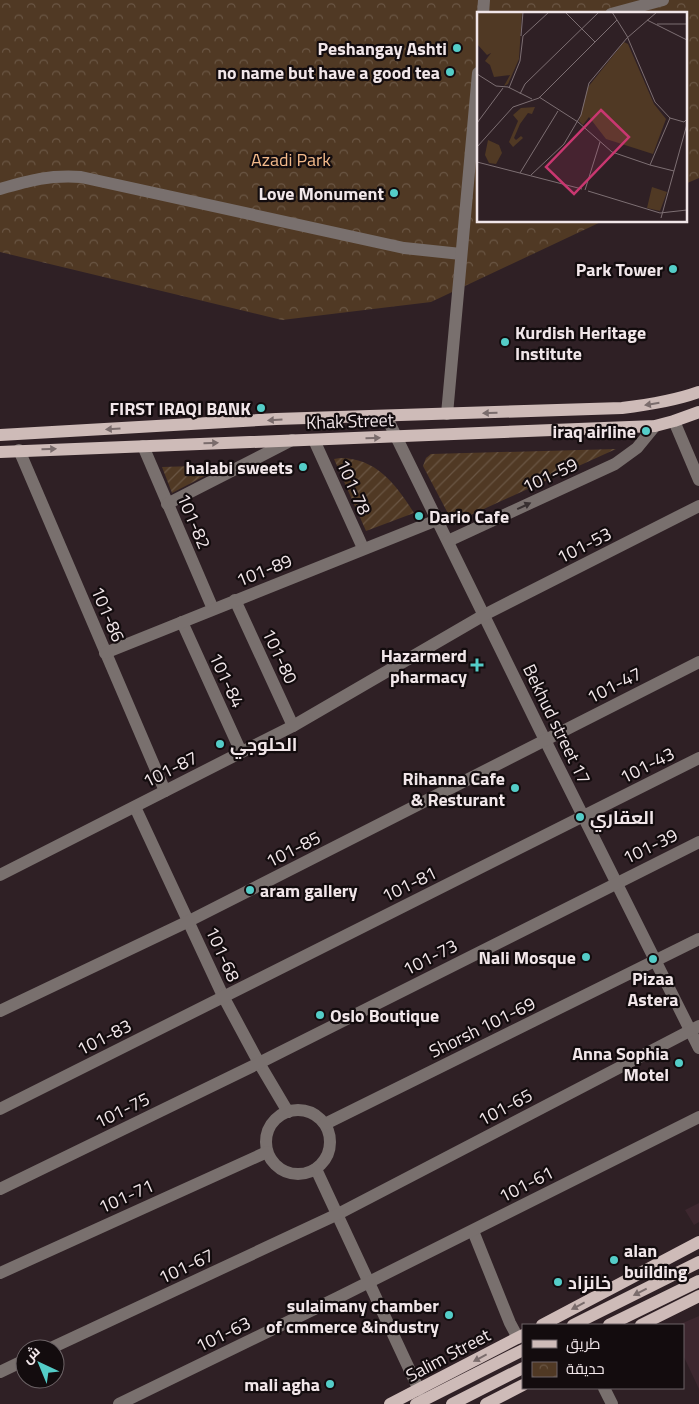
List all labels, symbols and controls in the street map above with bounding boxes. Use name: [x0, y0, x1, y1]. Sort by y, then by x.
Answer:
inset map: [477, 12, 686, 222]
place label: Peshangay Ashti: [317, 35, 447, 62]
marker: Peshangay Ashti: [451, 42, 463, 54]
place label: no name but have a good tea: [217, 59, 440, 86]
marker: no name but have a good tea: [444, 66, 456, 78]
park label: Azadi Park: [251, 146, 331, 173]
place label: Love Monument: [258, 180, 384, 207]
marker: Love Monument: [388, 187, 400, 199]
place label: Park Tower: [576, 256, 663, 283]
marker: Park Tower: [667, 263, 679, 275]
place label: Kurdish Heritage Institute: [515, 319, 646, 367]
marker: Kurdish Heritage Institute: [499, 336, 511, 348]
place label: FIRST IRAQI BANK: [109, 395, 251, 422]
one-way arrow: [644, 400, 660, 408]
marker: FIRST IRAQI BANK: [255, 402, 267, 414]
street label: Khak Street: [306, 406, 395, 436]
one-way arrow: [482, 409, 498, 417]
one-way arrow: [267, 416, 283, 424]
place label: iraq airline: [553, 418, 636, 445]
one-way arrow: [104, 425, 120, 433]
marker: iraq airline: [640, 425, 652, 437]
one-way arrow: [366, 433, 382, 441]
one-way arrow: [203, 439, 219, 447]
one-way arrow: [41, 445, 57, 453]
street label: 101-59: [518, 450, 582, 500]
place label: halabi sweets: [186, 454, 293, 481]
street label: 101-78: [330, 455, 378, 519]
marker: halabi sweets: [297, 461, 309, 473]
street label: 101-82: [170, 489, 218, 553]
one-way arrow: [517, 502, 531, 510]
place label: Dario Cafe: [429, 503, 509, 530]
marker: Dario Cafe: [413, 510, 425, 522]
street label: 101-53: [552, 520, 616, 570]
street label: 101-89: [232, 547, 296, 593]
street label: 101-86: [84, 582, 132, 646]
street label: 101-80: [255, 624, 305, 688]
place label: Hazarmerd pharmacy: [381, 642, 467, 690]
street label: 101-84: [202, 648, 252, 712]
marker: Hazarmerd pharmacy: [471, 659, 483, 671]
street label: Bekhud street 17: [516, 659, 598, 789]
street label: 101-47: [582, 660, 646, 710]
place label: الحلوجي: [230, 731, 297, 760]
marker: الحلوجي: [214, 738, 226, 750]
street label: 101-43: [615, 740, 679, 790]
street label: 101-87: [138, 744, 202, 794]
place label: Rihanna Cafe & Resturant: [402, 765, 505, 813]
marker: Rihanna Cafe & Resturant: [509, 782, 521, 794]
place label: العقاري: [590, 804, 654, 832]
marker: العقاري: [574, 811, 586, 823]
street label: 101-39: [618, 821, 682, 871]
street label: 101-85: [261, 824, 325, 874]
street label: 101-81: [377, 859, 441, 909]
place label: aram gallery: [260, 877, 358, 904]
marker: aram gallery: [244, 884, 256, 896]
street label: 101-68: [199, 922, 247, 986]
street label: 101-73: [398, 932, 462, 982]
place label: Nali Mosque: [479, 944, 576, 971]
marker: Nali Mosque: [580, 951, 592, 963]
marker: Pizaa Astera: [647, 953, 659, 965]
place label: Pizaa Astera: [628, 965, 678, 1013]
street label: Shorsh 101-69: [424, 990, 540, 1064]
place label: Oslo Boutique: [330, 1002, 439, 1029]
marker: Oslo Boutique: [314, 1009, 326, 1021]
street label: 101-83: [72, 1012, 136, 1062]
place label: Anna Sophia Motel: [572, 1040, 669, 1088]
marker: Anna Sophia Motel: [673, 1057, 685, 1069]
street label: 101-65: [473, 1081, 537, 1133]
street label: 101-75: [90, 1085, 154, 1135]
street label: 101-61: [494, 1159, 558, 1209]
street label: 101-71: [94, 1172, 158, 1220]
place label: alan building: [624, 1237, 688, 1285]
street label: 101-67: [154, 1241, 218, 1291]
marker: alan building: [608, 1254, 620, 1266]
place label: خانزاد: [568, 1269, 611, 1296]
marker: خانزاد: [552, 1276, 564, 1288]
one-way arrow: [633, 1288, 647, 1296]
place label: sulaimany chamber of cmmerce &industry: [266, 1292, 439, 1340]
one-way arrow: [571, 1302, 586, 1310]
street label: 101-63: [191, 1309, 255, 1359]
marker: sulaimany chamber of cmmerce &industry: [443, 1309, 455, 1321]
street label: Salim Street: [401, 1321, 496, 1389]
legend: [522, 1324, 684, 1389]
text: طريق: [566, 1332, 600, 1355]
north arrow: [15, 1339, 65, 1389]
text: ش: [17, 1340, 44, 1368]
one-way arrow: [472, 1354, 487, 1362]
text: حديقة: [566, 1357, 605, 1380]
place label: mali agha: [244, 1371, 320, 1398]
marker: mali agha: [324, 1378, 336, 1390]

